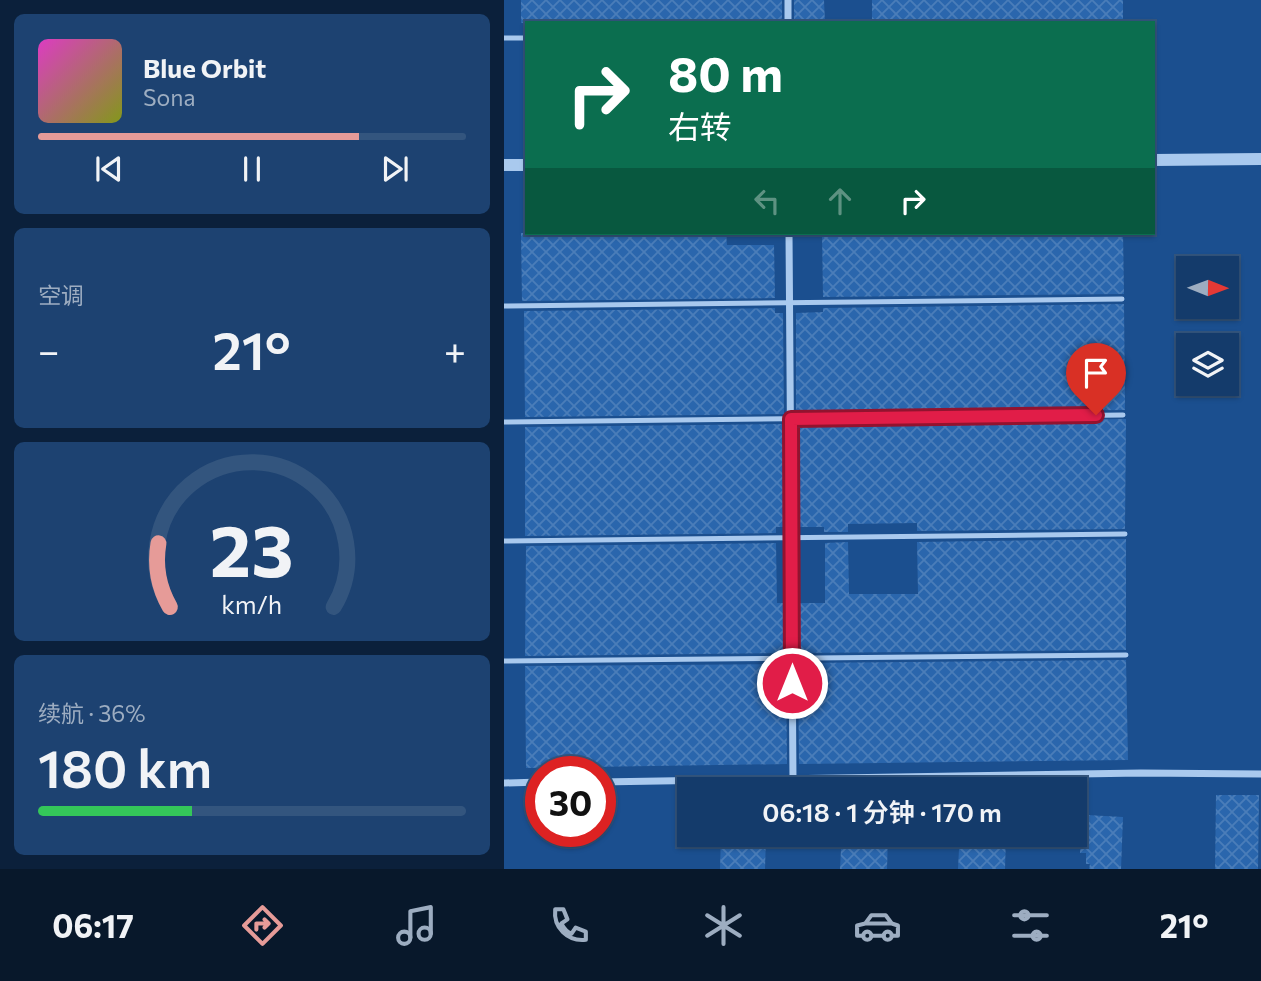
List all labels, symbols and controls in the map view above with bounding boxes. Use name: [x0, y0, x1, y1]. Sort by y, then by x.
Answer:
text: 80 m: [668, 42, 783, 102]
icon: right: [553, 49, 644, 140]
text: Blue Orbit: [143, 52, 266, 83]
text: Sona: [143, 83, 195, 111]
text: 右转: [668, 106, 732, 146]
icon: previous: [90, 150, 128, 188]
icon: pause: [233, 150, 271, 188]
icon: next: [376, 150, 414, 188]
icon: left: [748, 182, 786, 220]
icon: ahead: [821, 182, 859, 220]
icon: right: [894, 182, 932, 220]
north arrow: [1176, 256, 1239, 318]
map controls: [1176, 256, 1239, 396]
text: 空调: [38, 281, 84, 309]
text: 21°: [212, 317, 291, 381]
text: −: [38, 326, 60, 373]
text: +: [444, 326, 466, 373]
button: layers: [1176, 333, 1239, 396]
pin: [1066, 343, 1126, 415]
icon: arrive: [1077, 354, 1115, 392]
text: 23: [210, 504, 294, 593]
text: km/h: [222, 589, 282, 619]
position arrow: [755, 646, 829, 720]
text: 续航 · 36%: [38, 699, 146, 727]
text: 180 km: [38, 735, 212, 799]
speed limit sign: 30: [525, 756, 616, 847]
text: 06:18 · 1 分钟 · 170 m: [762, 796, 1002, 827]
icon: directions: [238, 901, 287, 950]
icon: music: [392, 901, 441, 950]
icon: phone: [545, 901, 594, 950]
icon: climate: [699, 901, 748, 950]
icon: car: [853, 901, 902, 950]
icon: filters: [1006, 901, 1055, 950]
text: 06:17: [52, 905, 134, 945]
text: 21°: [1160, 905, 1209, 945]

